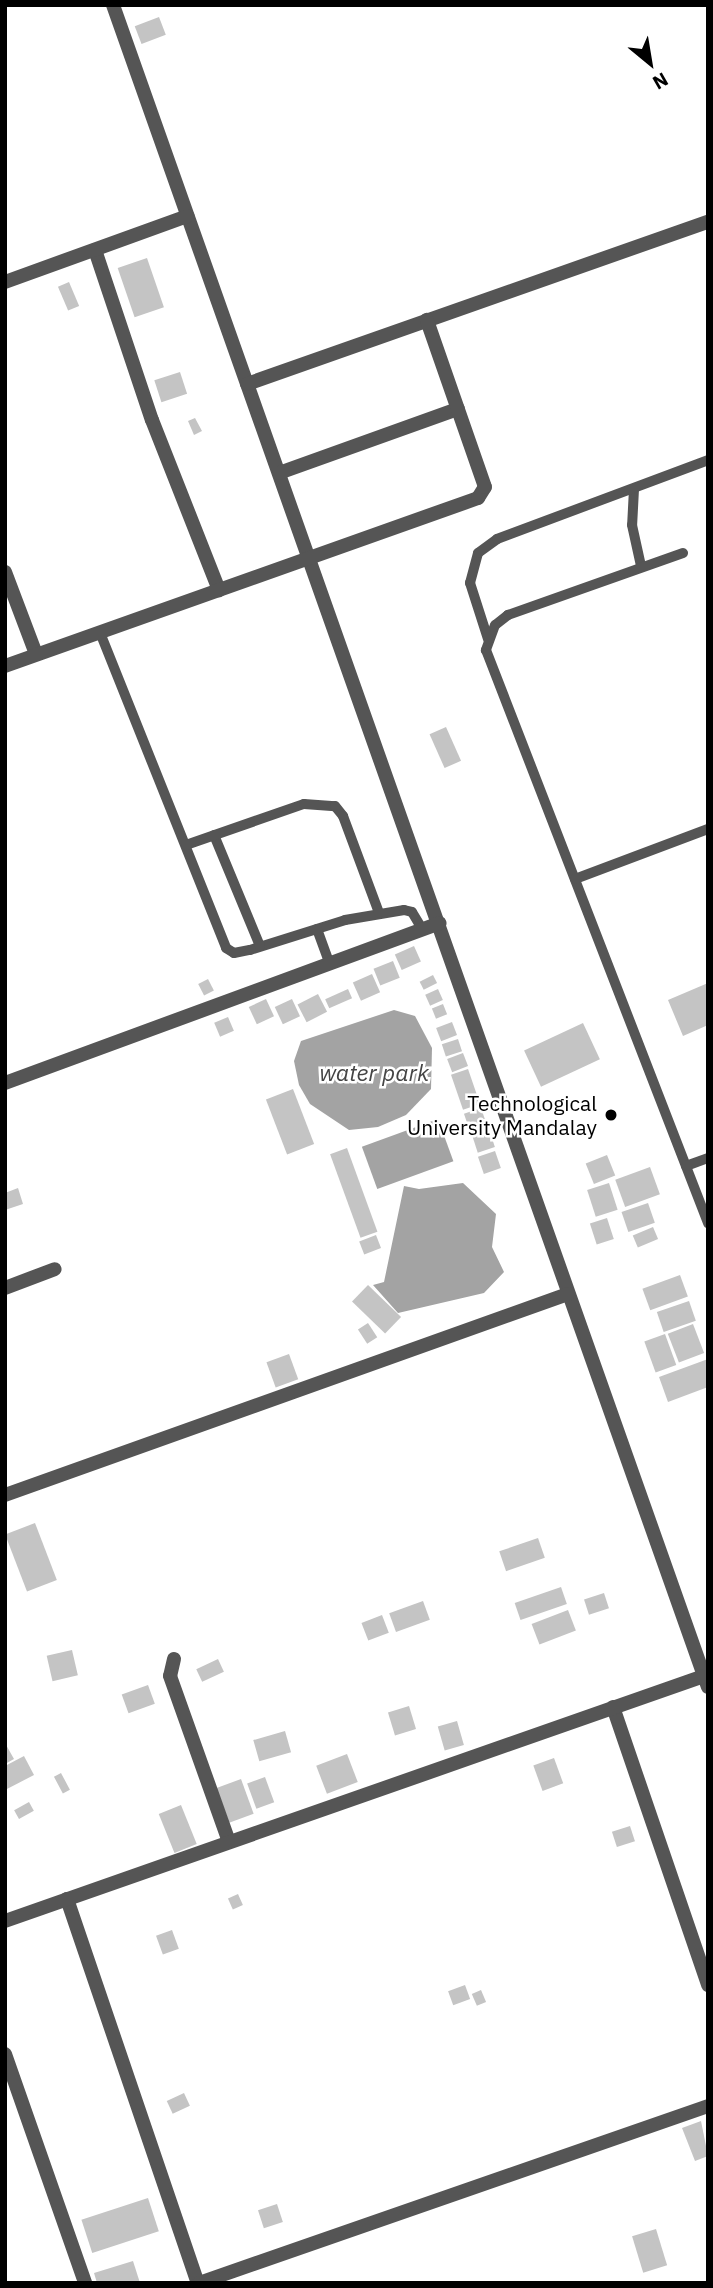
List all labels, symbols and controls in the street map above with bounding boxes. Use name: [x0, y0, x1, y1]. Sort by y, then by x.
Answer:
north arrow: [615, 28, 685, 98]
text: N: [649, 67, 672, 95]
water label: water park: [319, 1058, 429, 1086]
place label: Technological University Mandalay: [407, 1090, 597, 1140]
marker: Technological University Mandalay: [603, 1107, 619, 1123]

